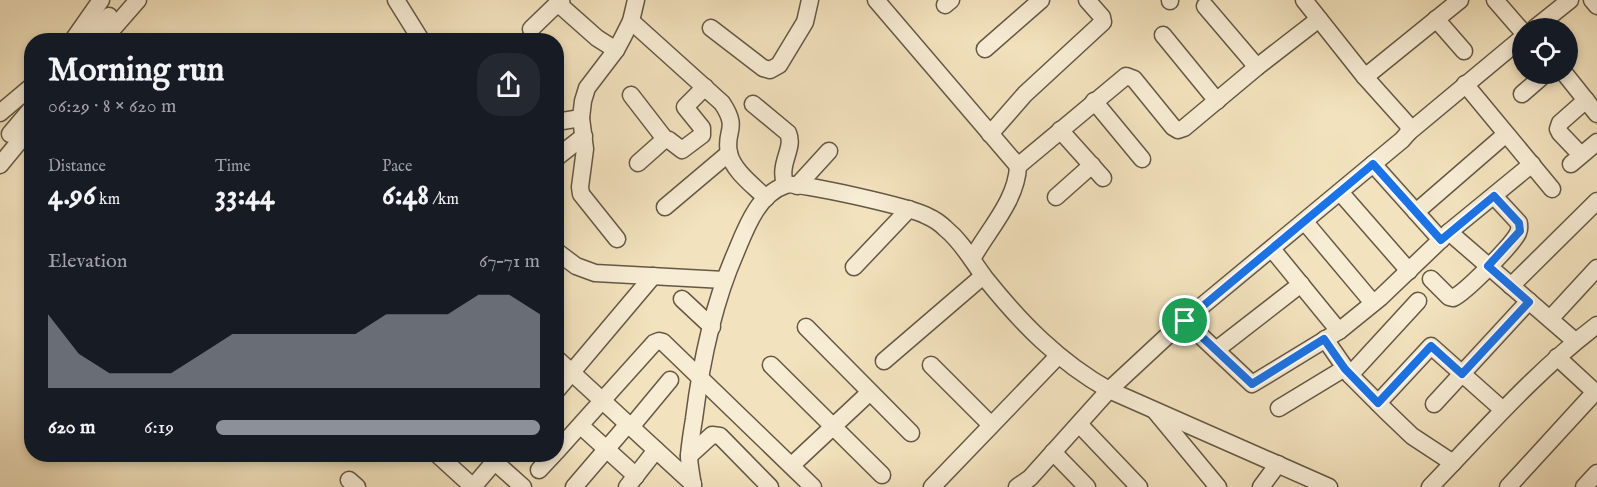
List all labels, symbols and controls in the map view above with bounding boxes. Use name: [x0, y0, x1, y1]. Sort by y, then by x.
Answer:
map controls: [1512, 18, 1578, 84]
button: locate: [1512, 18, 1578, 84]
text: Morning run: [48, 50, 224, 92]
button: share: [477, 53, 540, 116]
text: 06:29 · 8 × 620 m: [48, 94, 176, 119]
text: Distance: [48, 157, 106, 177]
text: Time: [215, 157, 251, 177]
text: Pace: [382, 157, 412, 177]
text: 4.96: [48, 177, 96, 215]
text: 33:44: [215, 177, 275, 215]
text: 6:48: [382, 177, 429, 215]
text: km: [96, 190, 120, 210]
text: /km: [429, 190, 459, 210]
text: Elevation: [48, 249, 127, 274]
text: 67–71 m: [479, 249, 540, 274]
pin: [1159, 295, 1210, 346]
icon: arrive: [1168, 304, 1201, 337]
text: 620 m: [48, 415, 95, 440]
text: 6:19: [144, 415, 174, 440]

